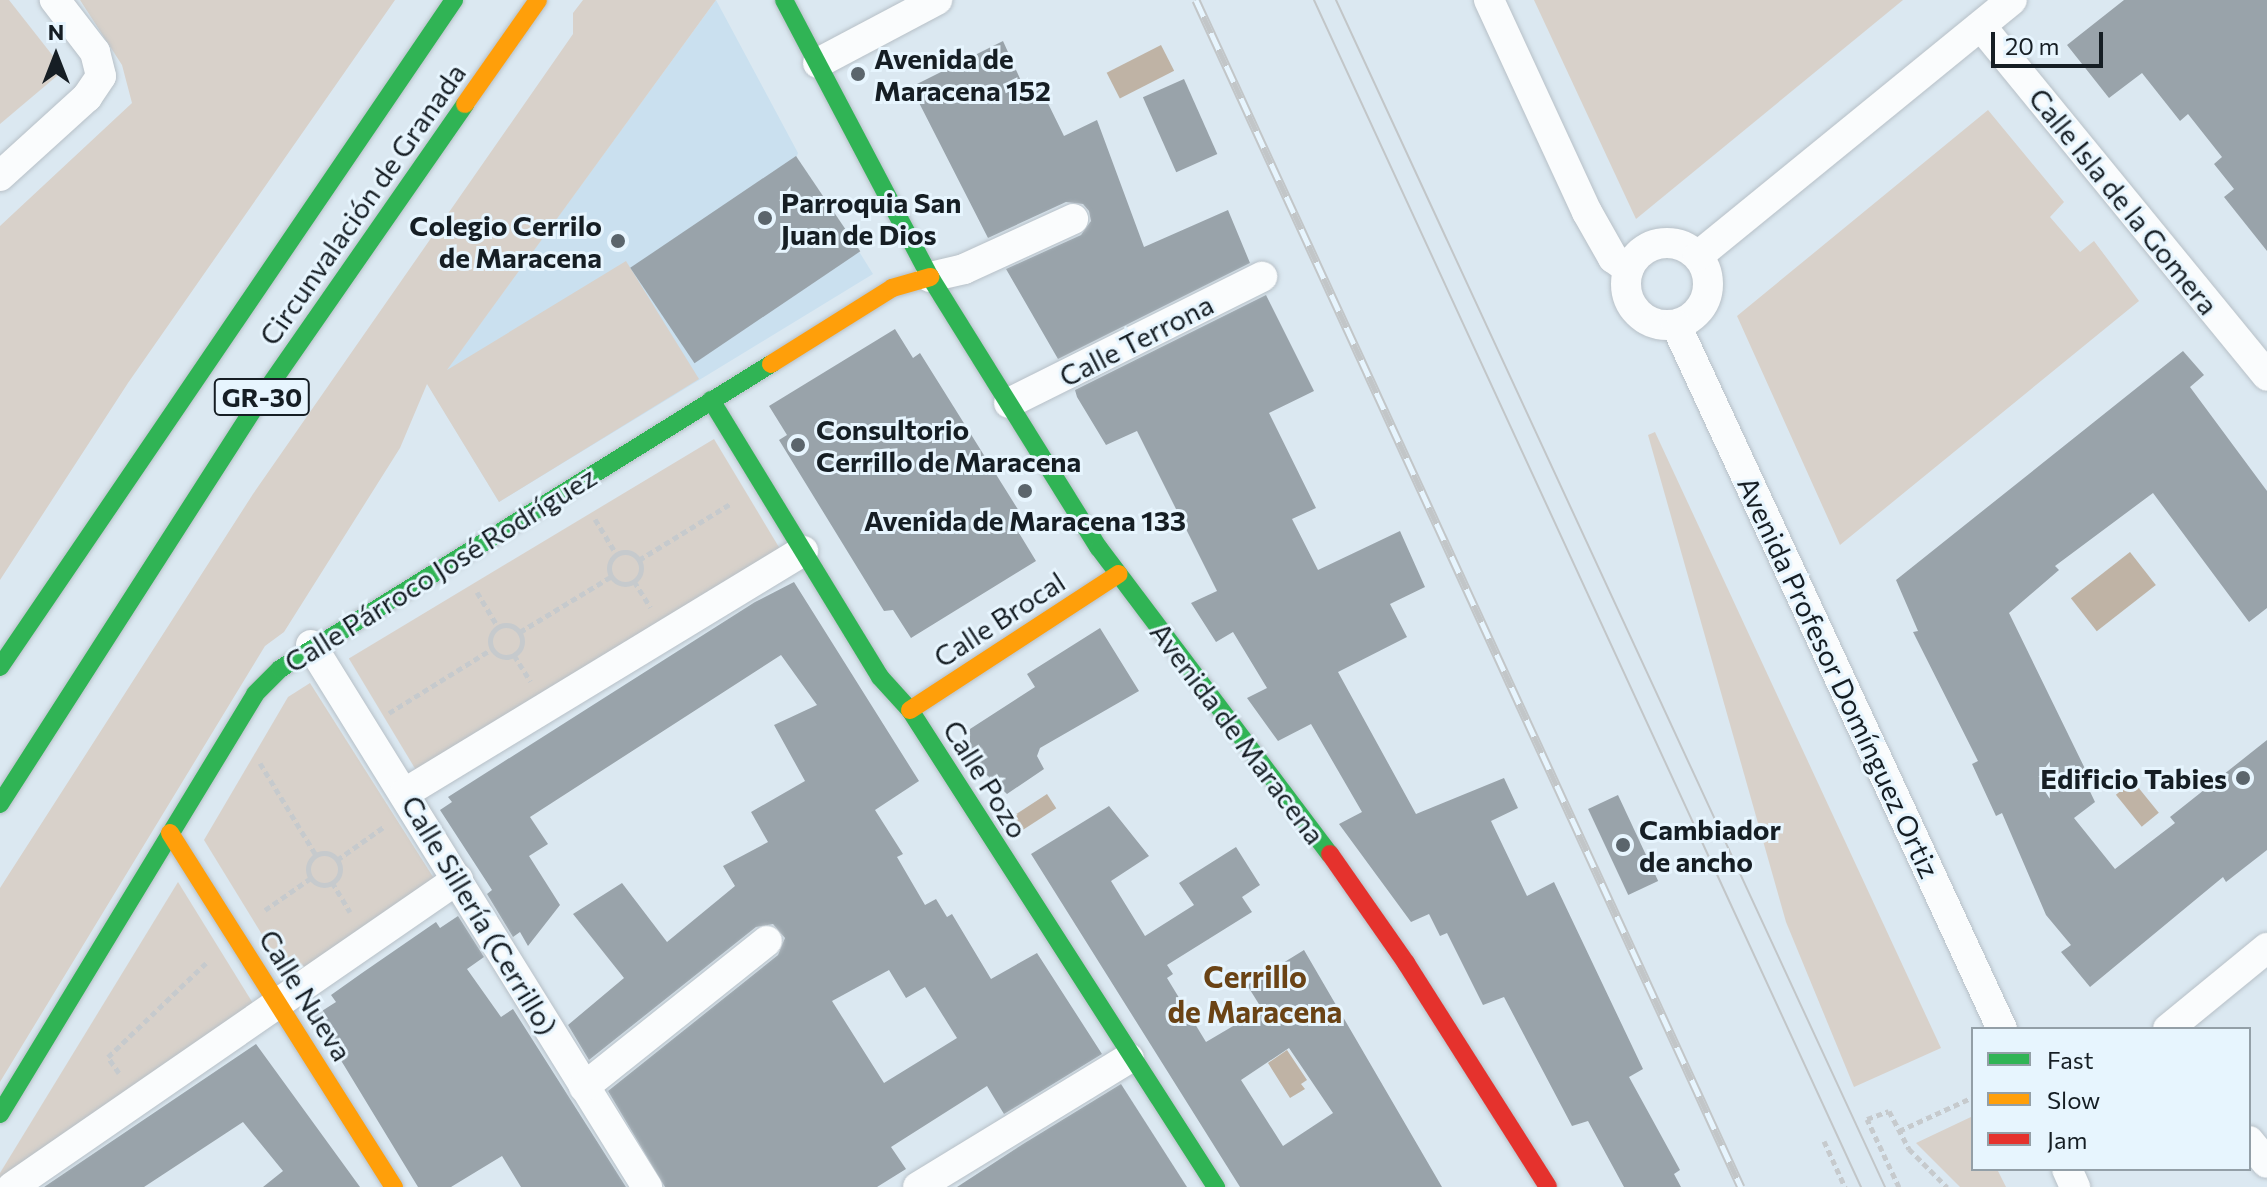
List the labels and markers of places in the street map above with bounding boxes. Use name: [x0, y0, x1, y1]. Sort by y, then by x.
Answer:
place label: Avenida de Maracena 152: [874, 41, 1051, 107]
marker: Avenida de Maracena 152: [849, 65, 867, 83]
place label: Parroquia San Juan de Dios: [781, 185, 961, 251]
place label: Colegio Cerrilo de Maracena: [409, 208, 602, 274]
marker: Parroquia San Juan de Dios: [756, 209, 774, 227]
marker: Colegio Cerrilo de Maracena: [609, 232, 627, 250]
place label: Consultorio Cerrillo de Maracena: [816, 412, 1081, 478]
marker: Consultorio Cerrillo de Maracena: [787, 434, 809, 456]
marker: Avenida de Maracena 133: [1016, 482, 1034, 500]
place label: Avenida de Maracena 133: [864, 503, 1186, 537]
place label: Edificio Tabies: [2040, 761, 2227, 795]
marker: Edificio Tabies: [2234, 769, 2252, 787]
place label: Cambiador de ancho: [1639, 812, 1781, 878]
marker: Cambiador de ancho: [1614, 836, 1632, 854]

